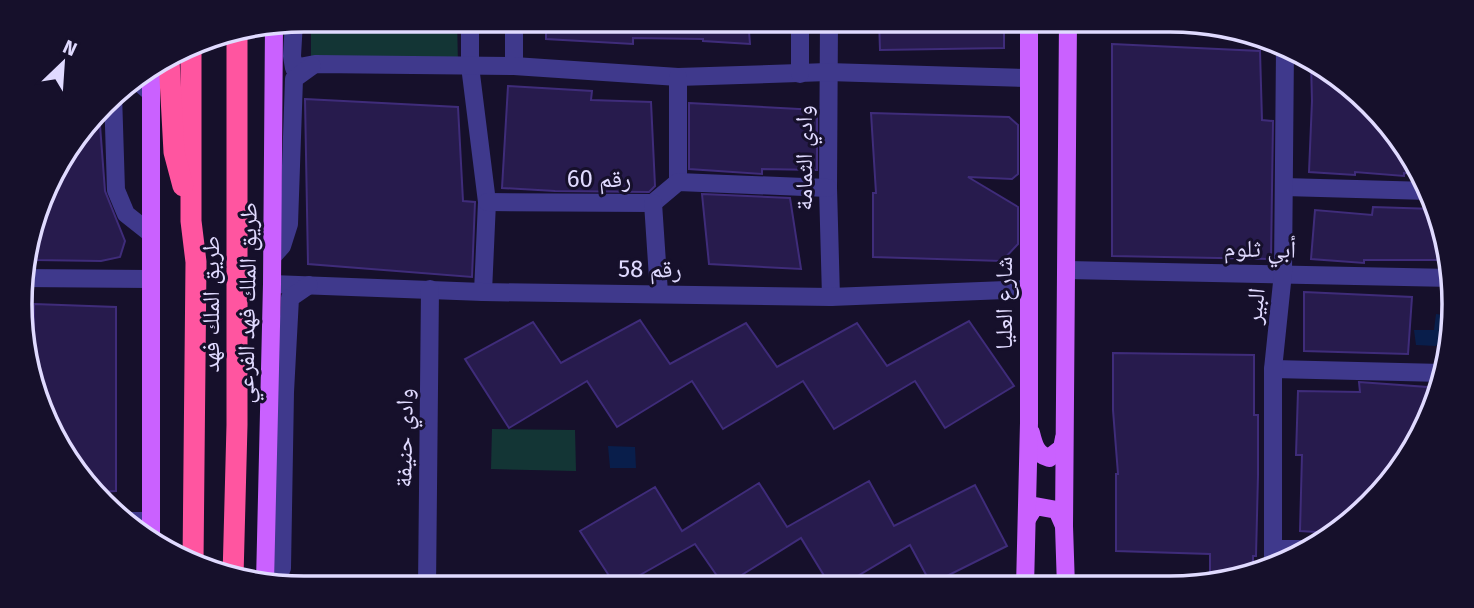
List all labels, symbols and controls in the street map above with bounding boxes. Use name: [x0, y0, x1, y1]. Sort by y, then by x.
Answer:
north arrow: [28, 28, 98, 98]
text: N: [59, 35, 81, 61]
street label: وادي الثمامة: [790, 105, 823, 211]
street label: رقم 60: [567, 165, 631, 195]
street label: طريق الملك فهد الفرعي: [231, 202, 268, 404]
street label: أبي ثلوم: [1224, 234, 1296, 269]
street label: طريق الملك فهد: [197, 236, 225, 372]
street label: رقم 58: [618, 254, 682, 286]
street label: شارع العليا: [990, 256, 1019, 350]
street label: البير: [1239, 287, 1271, 326]
street label: وادي حنيفة: [389, 388, 424, 488]

